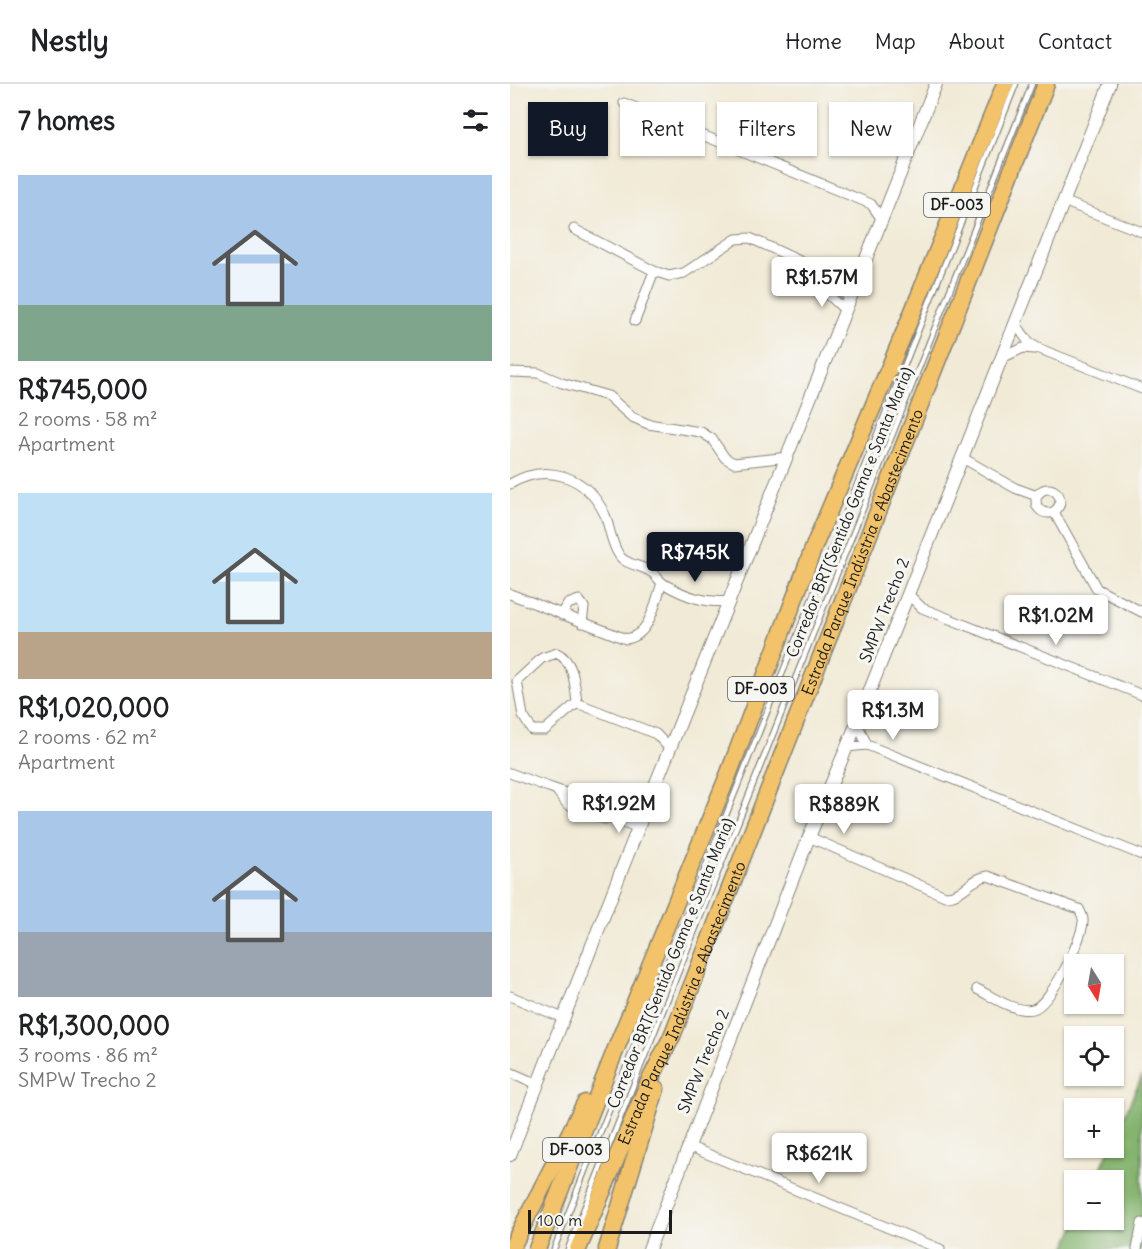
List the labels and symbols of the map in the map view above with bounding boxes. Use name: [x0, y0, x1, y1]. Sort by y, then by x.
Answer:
road number: DF-003: [924, 193, 990, 217]
pin: R$1.57M: [767, 257, 877, 308]
street label: Corredor BRT(Sentido Gama e Santa Maria): [781, 364, 917, 660]
street label: Estrada Parque Indústria e Abastecimento: [797, 406, 927, 698]
pin: R$745K: [646, 532, 744, 583]
street label: SMPW Trecho 2: [855, 555, 913, 665]
pin: R$1.02M: [1001, 595, 1111, 646]
road number: DF-003: [728, 677, 794, 701]
pin: R$1.3M: [844, 690, 942, 741]
pin: R$1.92M: [564, 783, 674, 834]
pin: R$889K: [795, 784, 893, 835]
street label: Corredor BRT(Sentido Gama e Santa Maria): [602, 815, 738, 1111]
street label: Estrada Parque Indústria e Abastecimento: [613, 858, 750, 1148]
north arrow: [1064, 954, 1124, 1014]
street label: SMPW Trecho 2: [673, 1006, 733, 1116]
pin: R$621K: [770, 1133, 868, 1184]
road number: DF-003: [543, 1138, 609, 1162]
scale bar: [528, 1207, 672, 1234]

